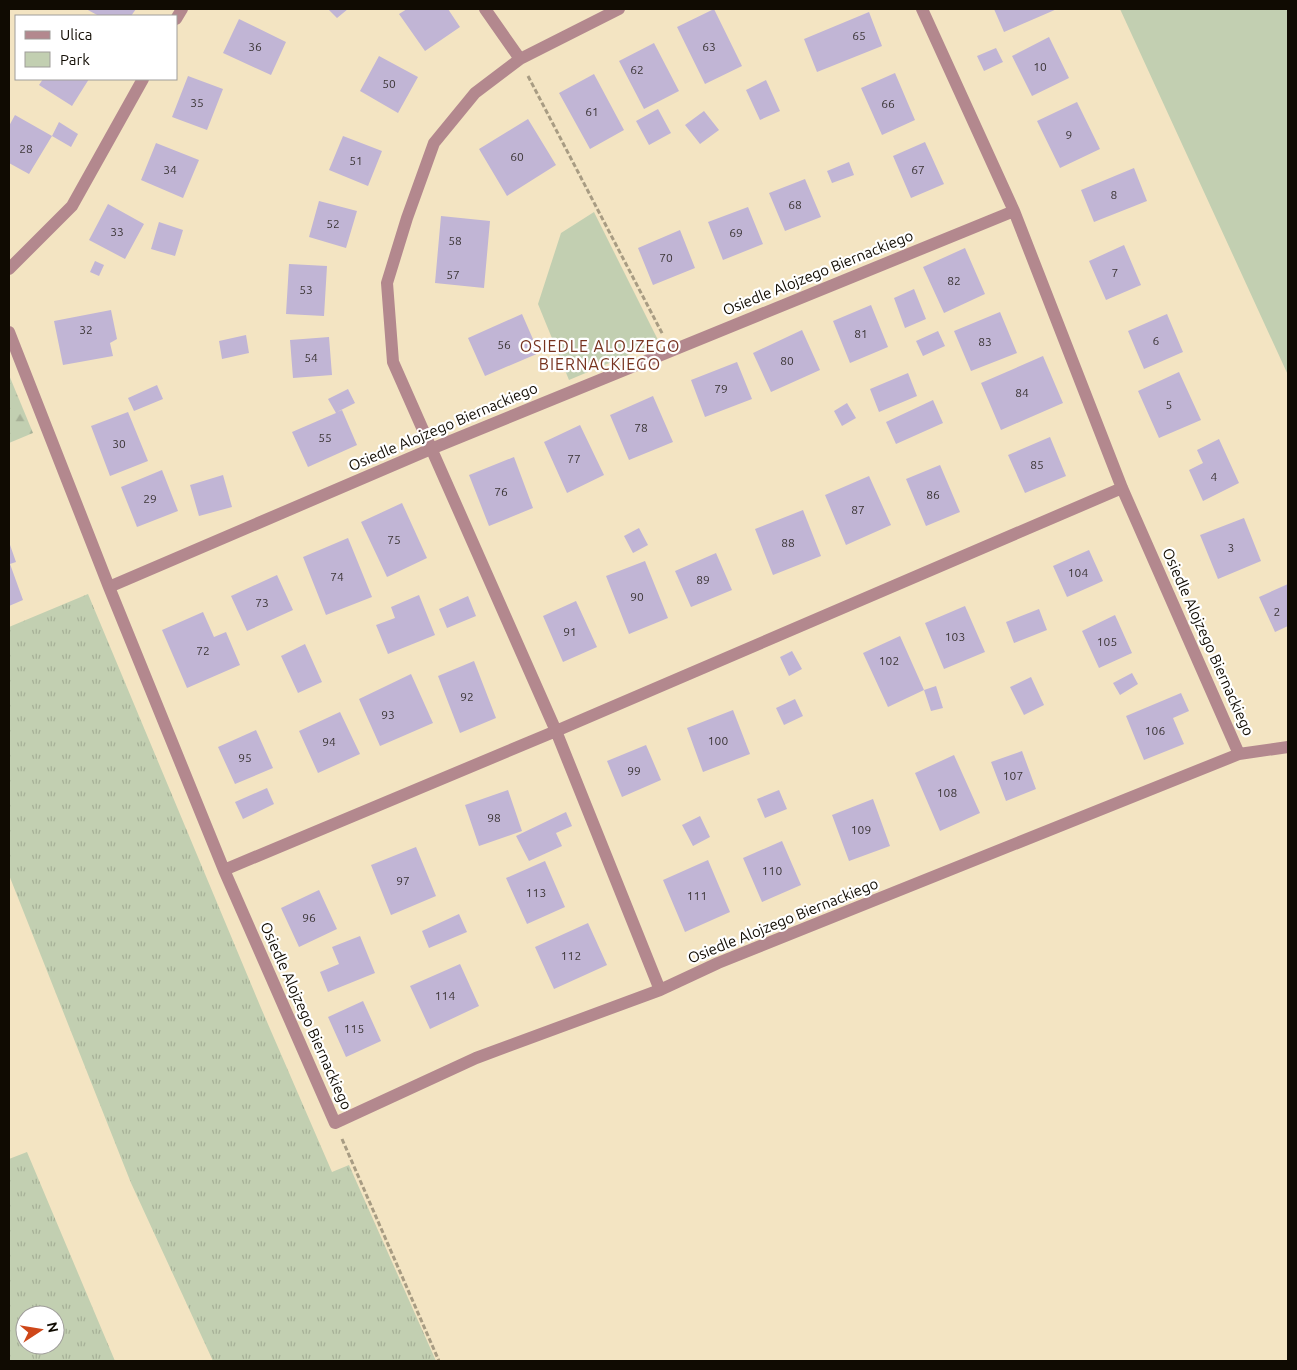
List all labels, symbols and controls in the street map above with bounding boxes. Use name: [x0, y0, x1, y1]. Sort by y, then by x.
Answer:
legend: [15, 15, 178, 80]
text: Ulica: [60, 26, 92, 43]
house number: 65: [852, 29, 866, 42]
house number: 36: [248, 40, 262, 53]
house number: 63: [702, 40, 716, 53]
text: Park: [60, 51, 90, 68]
house number: 10: [1033, 60, 1047, 73]
house number: 62: [630, 63, 644, 76]
house number: 50: [382, 77, 396, 90]
house number: 35: [190, 96, 204, 109]
house number: 66: [881, 97, 895, 110]
house number: 61: [585, 105, 599, 118]
house number: 9: [1066, 128, 1072, 141]
house number: 28: [19, 142, 33, 155]
house number: 60: [510, 150, 524, 163]
house number: 51: [349, 154, 363, 167]
house number: 34: [163, 163, 177, 176]
house number: 67: [911, 163, 925, 176]
house number: 8: [1111, 188, 1118, 201]
house number: 68: [788, 198, 802, 211]
house number: 52: [326, 217, 340, 230]
house number: 33: [110, 225, 124, 238]
street label: Osiedle Alojzego Biernackiego: [720, 226, 915, 319]
house number: 69: [729, 226, 743, 239]
house number: 58: [448, 234, 462, 247]
house number: 70: [659, 251, 673, 264]
house number: 7: [1112, 266, 1118, 279]
house number: 57: [446, 268, 460, 281]
house number: 82: [947, 274, 961, 287]
house number: 53: [299, 283, 313, 296]
house number: 32: [79, 323, 93, 336]
house number: 81: [854, 327, 868, 340]
house number: 6: [1153, 334, 1160, 347]
house number: 83: [978, 335, 992, 348]
district label: OSIEDLE ALOJZEGO BIERNACKIEGO: [520, 337, 680, 373]
house number: 56: [497, 338, 511, 351]
house number: 54: [304, 351, 318, 364]
house number: 80: [780, 354, 794, 367]
street label: Osiedle Alojzego Biernackiego: [346, 379, 540, 474]
house number: 79: [714, 382, 728, 395]
house number: 84: [1015, 386, 1029, 399]
house number: 5: [1166, 398, 1172, 411]
house number: 78: [634, 421, 648, 434]
house number: 55: [318, 431, 332, 444]
house number: 30: [112, 437, 126, 450]
house number: 77: [567, 452, 581, 465]
house number: 85: [1030, 458, 1044, 471]
house number: 4: [1211, 470, 1218, 483]
house number: 76: [494, 485, 508, 498]
house number: 86: [926, 488, 940, 501]
house number: 29: [143, 492, 157, 505]
house number: 87: [851, 503, 865, 516]
house number: 75: [387, 533, 401, 546]
house number: 88: [781, 536, 795, 549]
house number: 3: [1228, 541, 1234, 554]
street label: Osiedle Alojzego Biernackiego: [1159, 545, 1258, 738]
house number: 104: [1068, 566, 1088, 579]
house number: 74: [330, 570, 344, 583]
house number: 89: [696, 573, 710, 586]
house number: 90: [630, 590, 644, 603]
house number: 73: [255, 596, 269, 609]
house number: 2: [1274, 605, 1280, 618]
house number: 91: [563, 625, 577, 638]
house number: 103: [945, 630, 965, 643]
house number: 105: [1097, 635, 1117, 648]
house number: 72: [196, 644, 210, 657]
house number: 102: [879, 654, 899, 667]
house number: 92: [460, 690, 474, 703]
house number: 93: [381, 708, 395, 721]
house number: 106: [1145, 724, 1165, 737]
house number: 100: [708, 734, 728, 747]
house number: 94: [322, 735, 336, 748]
house number: 95: [238, 751, 252, 764]
house number: 99: [627, 764, 641, 777]
house number: 107: [1003, 769, 1023, 782]
house number: 108: [937, 786, 957, 799]
house number: 98: [487, 811, 501, 824]
house number: 109: [851, 823, 871, 836]
house number: 110: [762, 864, 782, 877]
house number: 97: [396, 874, 410, 887]
street label: Osiedle Alojzego Biernackiego: [685, 874, 880, 967]
house number: 113: [526, 886, 546, 899]
house number: 111: [687, 889, 707, 902]
house number: 96: [302, 911, 316, 924]
street label: Osiedle Alojzego Biernackiego: [257, 919, 356, 1112]
house number: 112: [561, 949, 581, 962]
house number: 114: [435, 989, 455, 1002]
house number: 115: [344, 1022, 364, 1035]
north arrow: [15, 1305, 65, 1355]
text: N: [44, 1321, 62, 1334]

